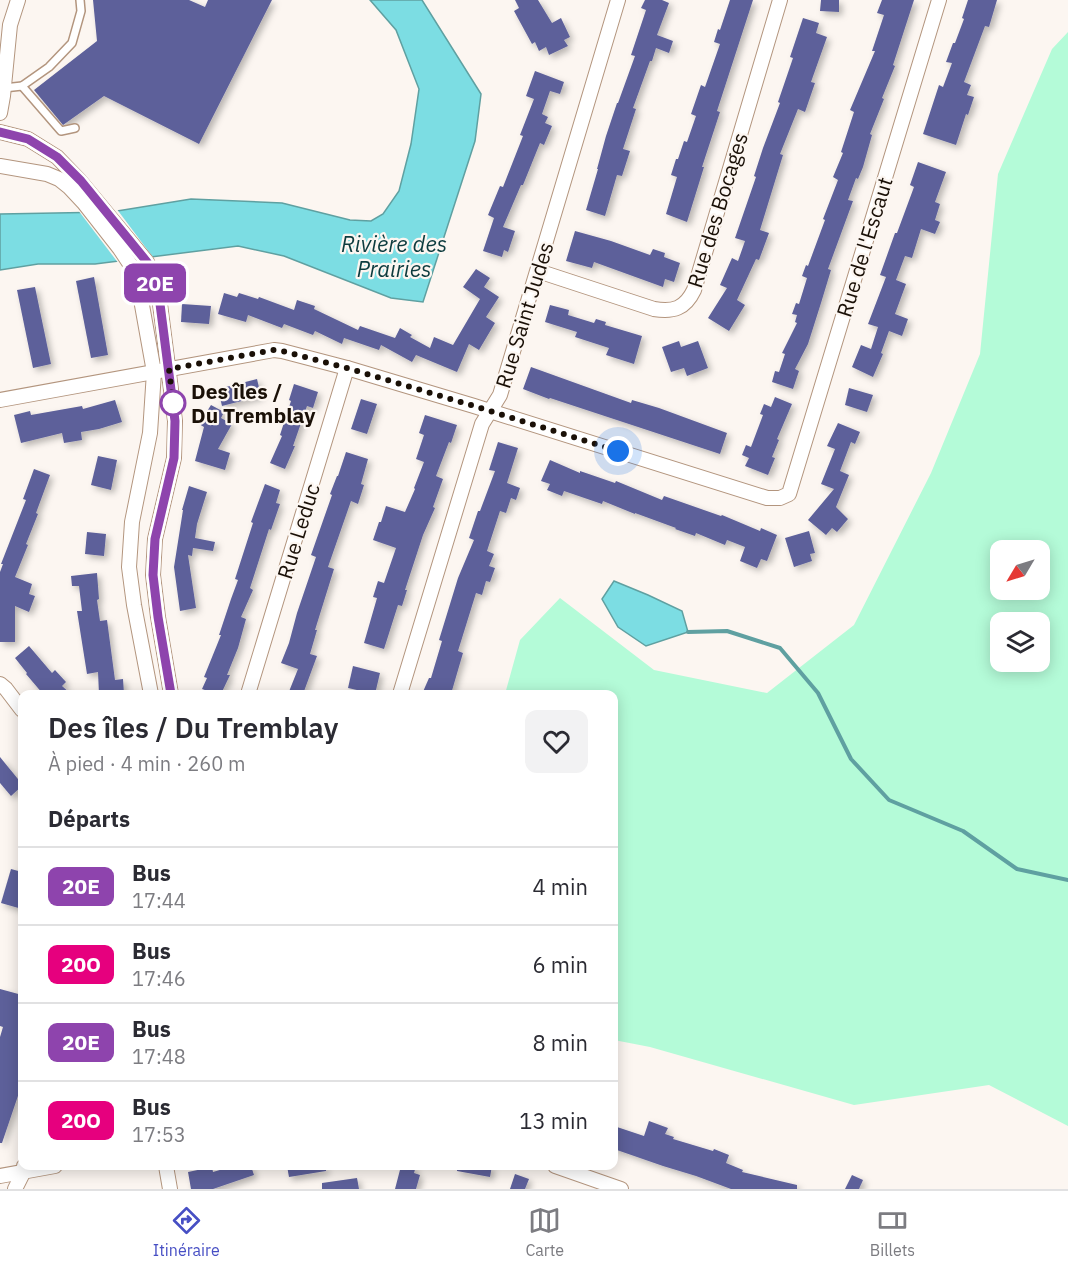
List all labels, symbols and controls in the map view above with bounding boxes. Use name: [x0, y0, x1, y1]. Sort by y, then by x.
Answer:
street label: Rue des Bocages: [680, 129, 754, 291]
street label: Rue de l'Escaut: [829, 174, 899, 320]
water label: Rivière des Prairies: [341, 229, 447, 283]
street label: Rue Saint Judes: [488, 239, 560, 391]
line badge: 20E: [120, 264, 189, 302]
text: 20E: [136, 269, 174, 297]
place label: Des îles / Du Tremblay: [191, 377, 316, 429]
marker: Des îles / Du Tremblay: [160, 390, 186, 416]
your location: [603, 436, 633, 466]
street label: Rue Leduc: [270, 480, 326, 582]
north arrow: [990, 540, 1050, 600]
map controls: [990, 540, 1050, 672]
button: layers: [990, 612, 1050, 672]
text: Des îles / Du Tremblay: [48, 709, 338, 746]
button: heart: [525, 710, 588, 773]
text: À pied · 4 min · 260 m: [48, 750, 245, 777]
text: Départs: [48, 804, 130, 833]
text: Bus: [132, 858, 171, 887]
text: 20E: [62, 872, 100, 900]
text: 4 min: [532, 872, 588, 901]
text: 17:44: [132, 887, 186, 914]
text: Bus: [132, 936, 171, 965]
text: 20O: [61, 950, 101, 978]
text: 6 min: [532, 950, 588, 979]
text: 17:46: [132, 965, 186, 992]
text: Bus: [132, 1014, 171, 1043]
text: 20E: [62, 1028, 100, 1056]
text: 8 min: [532, 1028, 588, 1057]
text: 17:48: [132, 1043, 186, 1070]
text: Bus: [132, 1092, 171, 1121]
text: 20O: [61, 1106, 101, 1134]
text: 13 min: [519, 1106, 588, 1135]
text: 17:53: [132, 1121, 186, 1148]
tab: Itinéraire: [153, 1204, 220, 1260]
tab: Carte: [525, 1204, 564, 1260]
tab: Billets: [870, 1204, 915, 1260]

